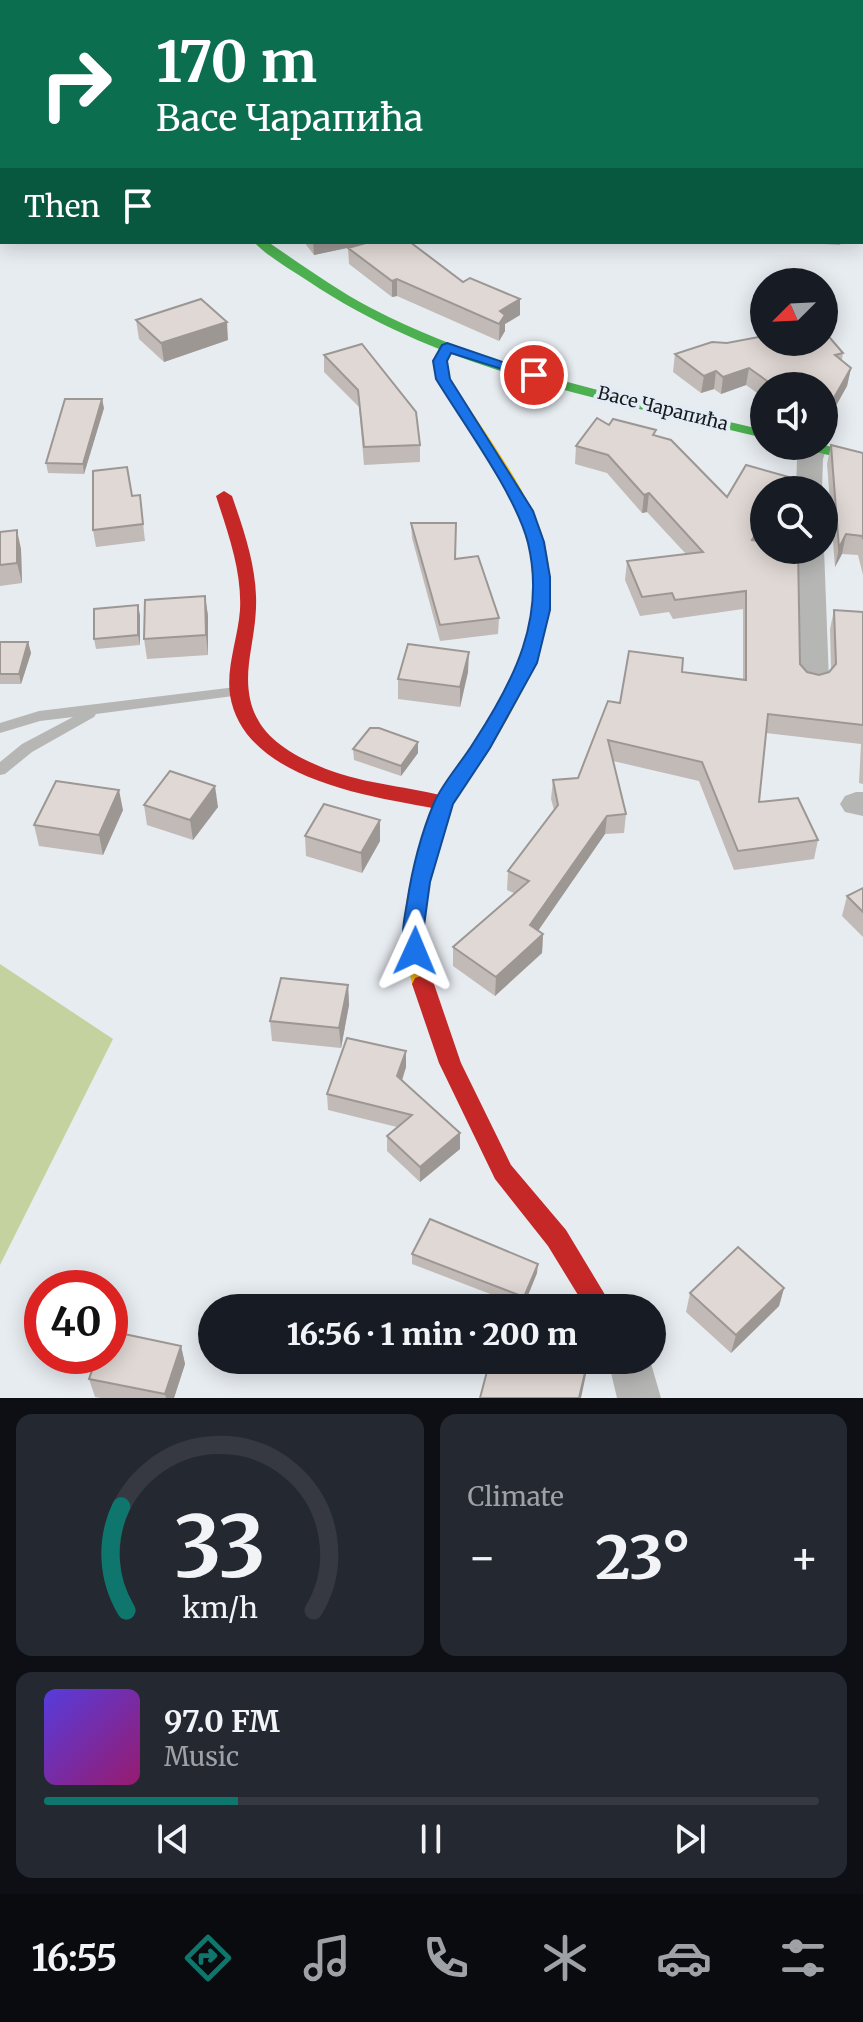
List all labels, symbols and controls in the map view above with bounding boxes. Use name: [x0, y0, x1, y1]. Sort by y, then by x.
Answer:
text: 170 m: [156, 27, 317, 97]
icon: right: [24, 32, 128, 136]
text: Васе Чарапића: [156, 96, 423, 141]
icon: arrive: [116, 184, 160, 228]
text: Then: [24, 187, 100, 225]
north arrow: [750, 268, 838, 356]
map controls: [750, 268, 838, 564]
pin: [500, 341, 568, 409]
icon: arrive: [512, 353, 556, 397]
button: sound: [750, 372, 838, 460]
street label: Васе Чарапића: [595, 381, 731, 435]
button: search: [750, 476, 838, 564]
position arrow: [373, 909, 457, 993]
speed limit sign: 40: [24, 1270, 128, 1374]
text: 16:56 · 1 min · 200 m: [287, 1315, 577, 1353]
text: Climate: [468, 1480, 564, 1513]
text: 33: [174, 1495, 266, 1600]
text: 23°: [595, 1520, 691, 1595]
text: −: [468, 1530, 497, 1585]
text: +: [790, 1530, 819, 1585]
text: km/h: [182, 1590, 258, 1626]
text: 97.0 FM: [164, 1702, 280, 1740]
text: Music: [164, 1740, 239, 1773]
icon: previous: [151, 1817, 195, 1861]
icon: pause: [409, 1817, 453, 1861]
icon: next: [668, 1817, 712, 1861]
icon: directions: [180, 1930, 236, 1986]
icon: music: [299, 1930, 355, 1986]
icon: phone: [418, 1930, 474, 1986]
icon: climate: [537, 1930, 593, 1986]
icon: car: [656, 1930, 712, 1986]
icon: filters: [775, 1930, 831, 1986]
text: 16:55: [32, 1936, 117, 1981]

